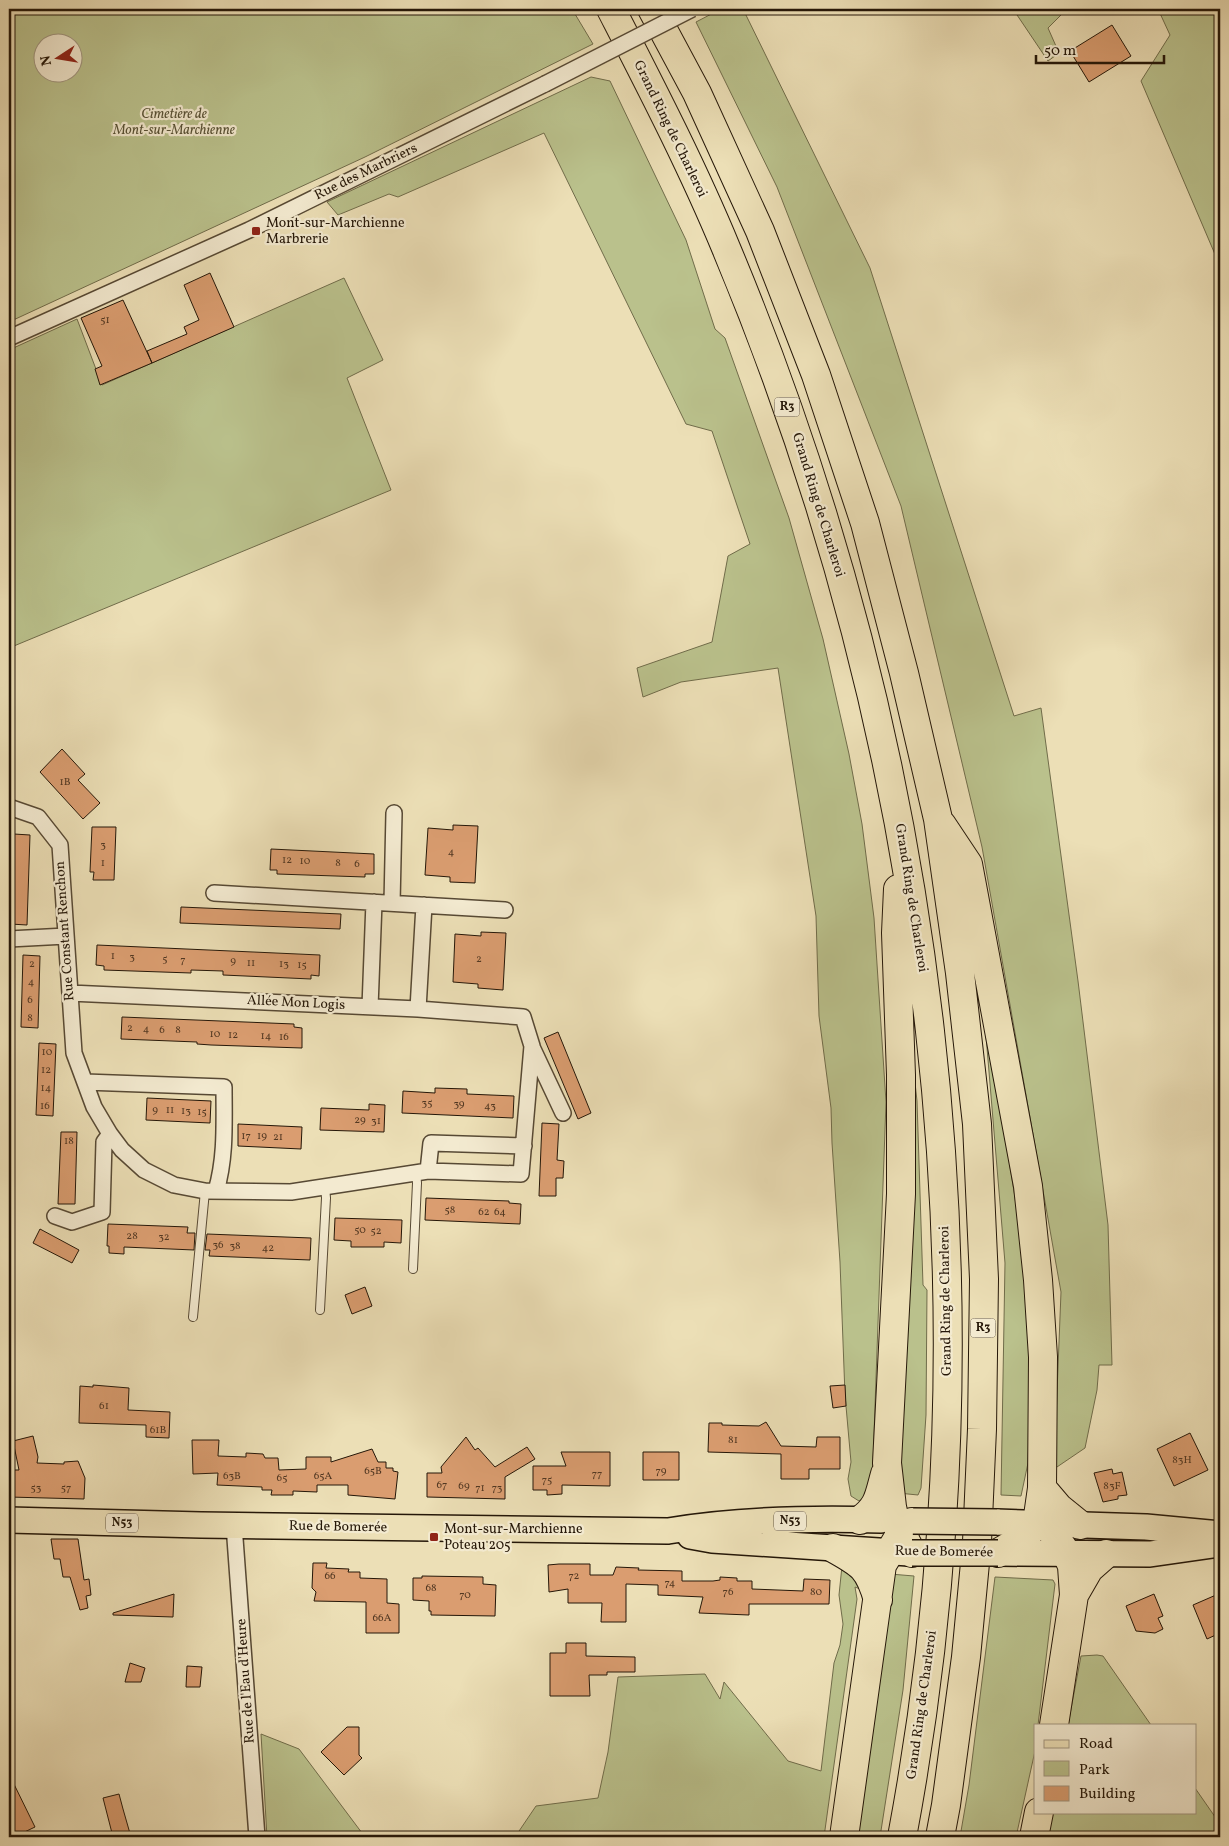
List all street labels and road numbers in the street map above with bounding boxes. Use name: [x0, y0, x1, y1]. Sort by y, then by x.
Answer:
street label: Grand Ring de Charleroi: [629, 57, 711, 201]
street label: Rue des Marbriers: [311, 139, 421, 205]
road number: R3: [774, 398, 800, 417]
street label: Grand Ring de Charleroi: [787, 430, 849, 580]
street label: Grand Ring de Charleroi: [890, 822, 932, 974]
street label: Rue Constant Renchon: [51, 860, 79, 1002]
street label: Allée Mon Logis: [246, 991, 346, 1015]
street label: Grand Ring de Charleroi: [935, 1226, 957, 1376]
road number: R3: [970, 1319, 996, 1338]
road number: N53: [774, 1512, 806, 1530]
road number: N53: [106, 1514, 138, 1532]
street label: Rue de Bomerée: [289, 1517, 388, 1537]
street label: Rue de Bomerée: [895, 1542, 994, 1562]
street label: Rue de l'Eau d'Heure: [232, 1618, 260, 1744]
street label: Grand Ring de Charleroi: [902, 1629, 942, 1781]

